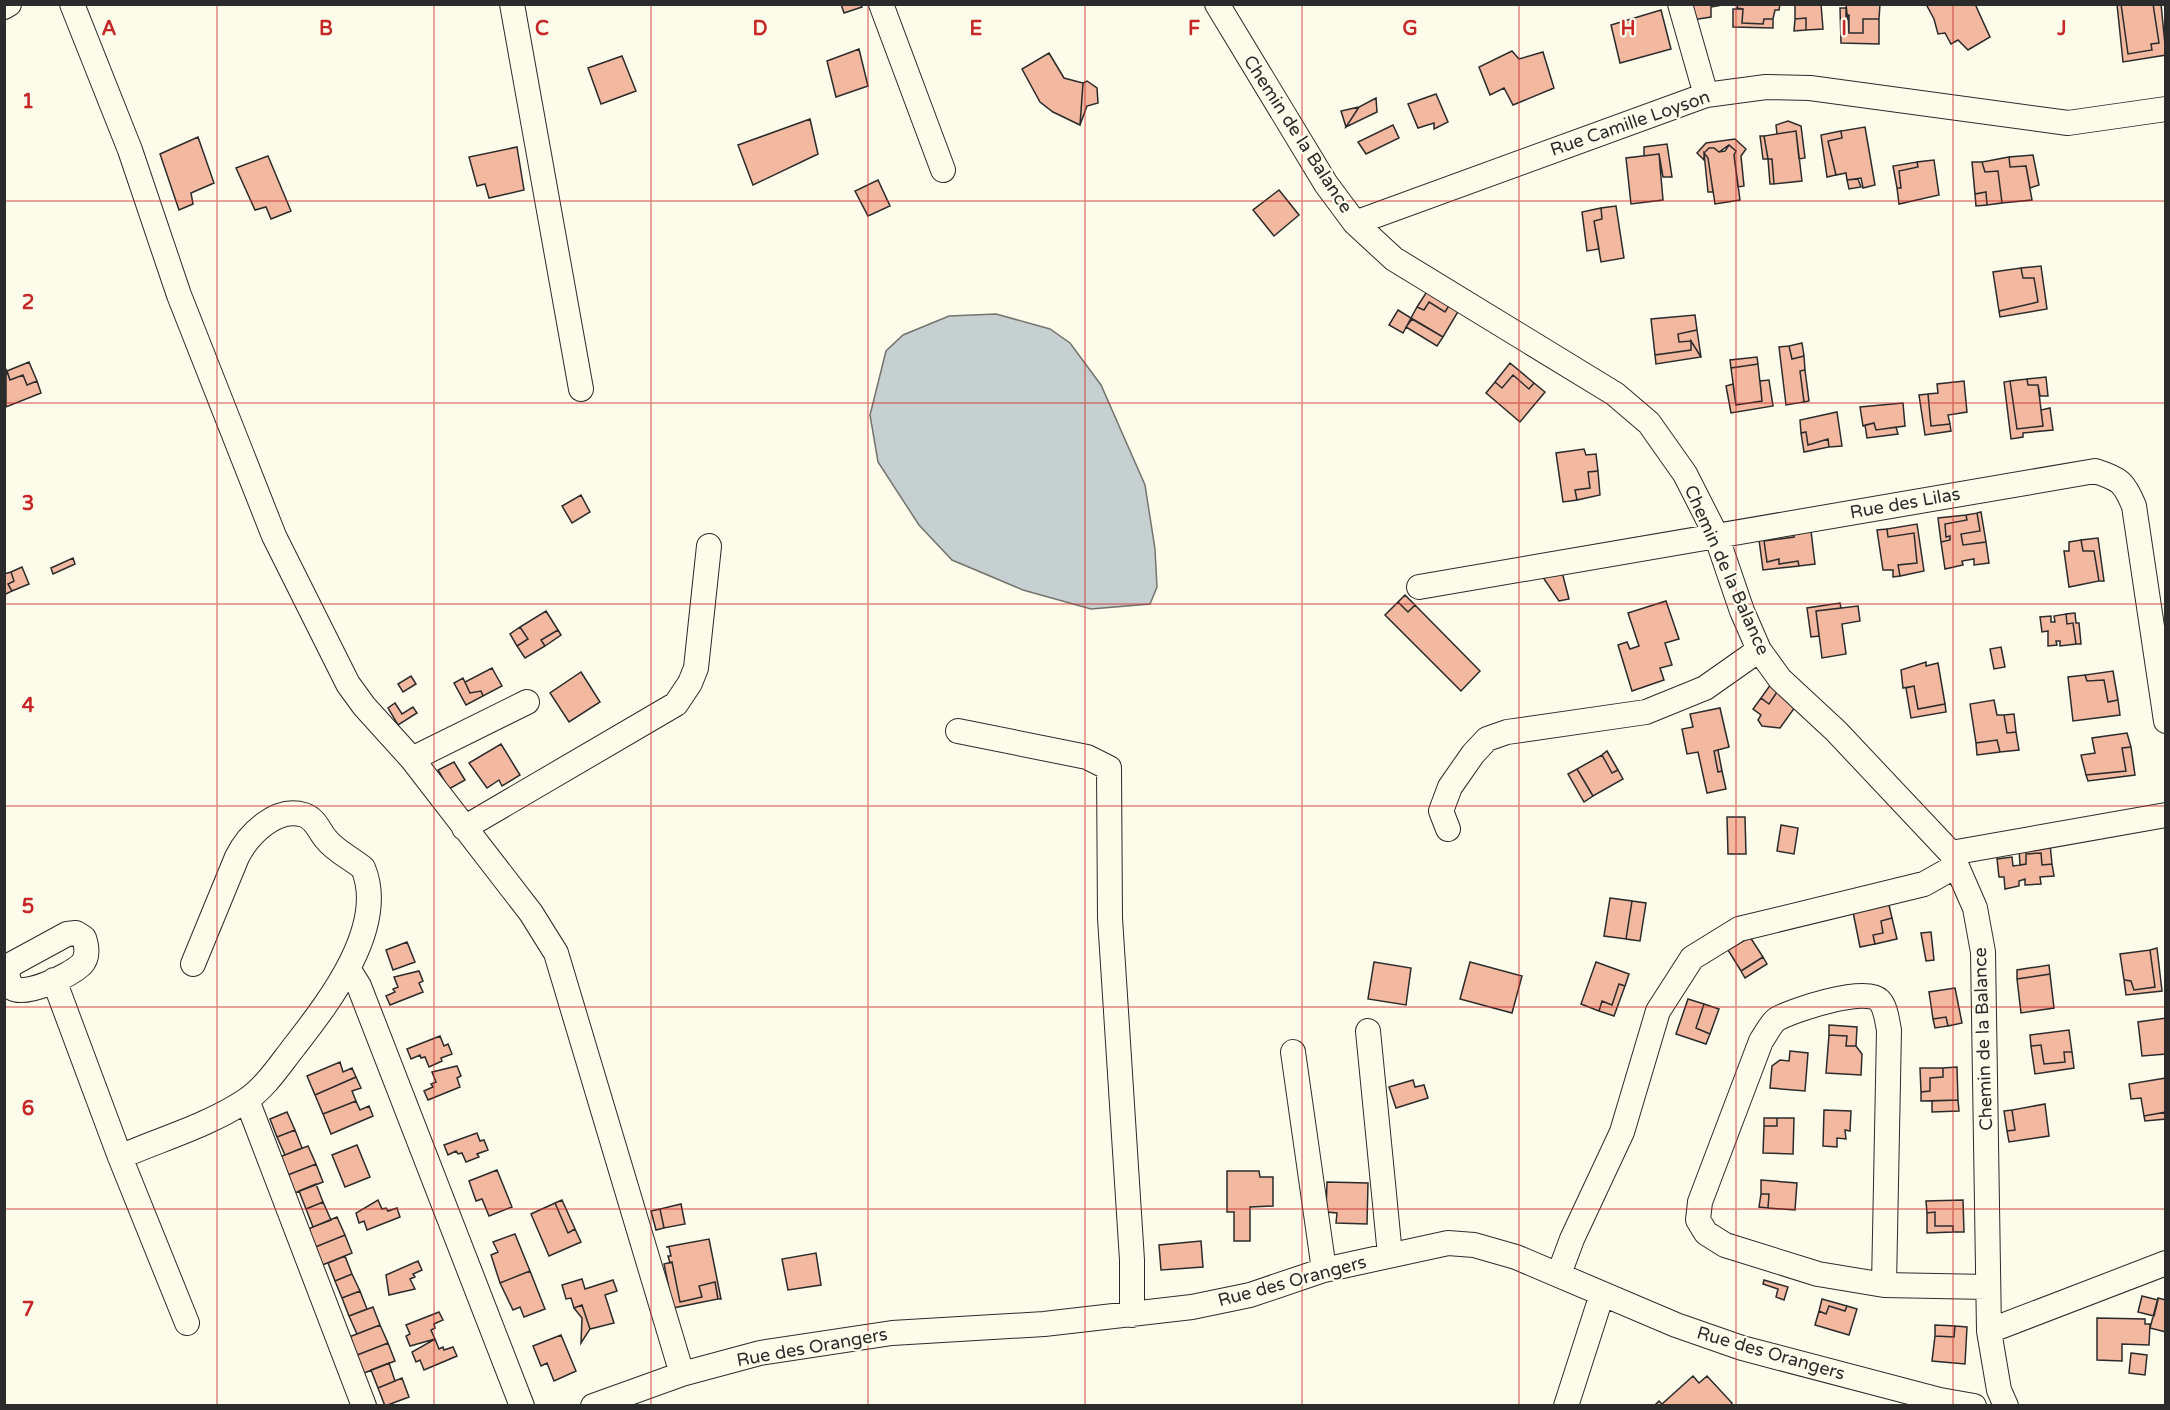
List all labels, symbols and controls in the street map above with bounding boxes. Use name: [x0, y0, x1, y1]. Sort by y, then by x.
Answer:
text: A: [102, 17, 117, 41]
text: B: [319, 17, 333, 41]
text: C: [535, 17, 549, 41]
text: D: [752, 17, 768, 41]
text: E: [970, 17, 983, 41]
text: F: [1188, 17, 1200, 41]
text: G: [1402, 17, 1418, 41]
text: H: [1620, 17, 1636, 41]
text: I: [1841, 17, 1847, 41]
text: J: [2056, 17, 2067, 41]
street label: Chemin de la Balance: [1239, 51, 1357, 217]
street label: Rue Camille Loyson: [1547, 85, 1713, 161]
text: 1: [22, 90, 34, 114]
text: 2: [22, 291, 34, 315]
street label: Chemin de la Balance: [1680, 482, 1774, 658]
street label: Rue des Lilas: [1848, 482, 1962, 524]
text: 3: [22, 492, 34, 516]
text: 4: [22, 694, 35, 718]
text: 5: [22, 895, 34, 919]
street label: Chemin de la Balance: [1969, 947, 1997, 1131]
text: 6: [22, 1097, 34, 1121]
street label: Rue des Orangers: [1215, 1251, 1369, 1311]
text: 7: [22, 1298, 34, 1322]
street label: Rue des Orangers: [1694, 1321, 1848, 1385]
street label: Rue des Orangers: [735, 1323, 889, 1371]

